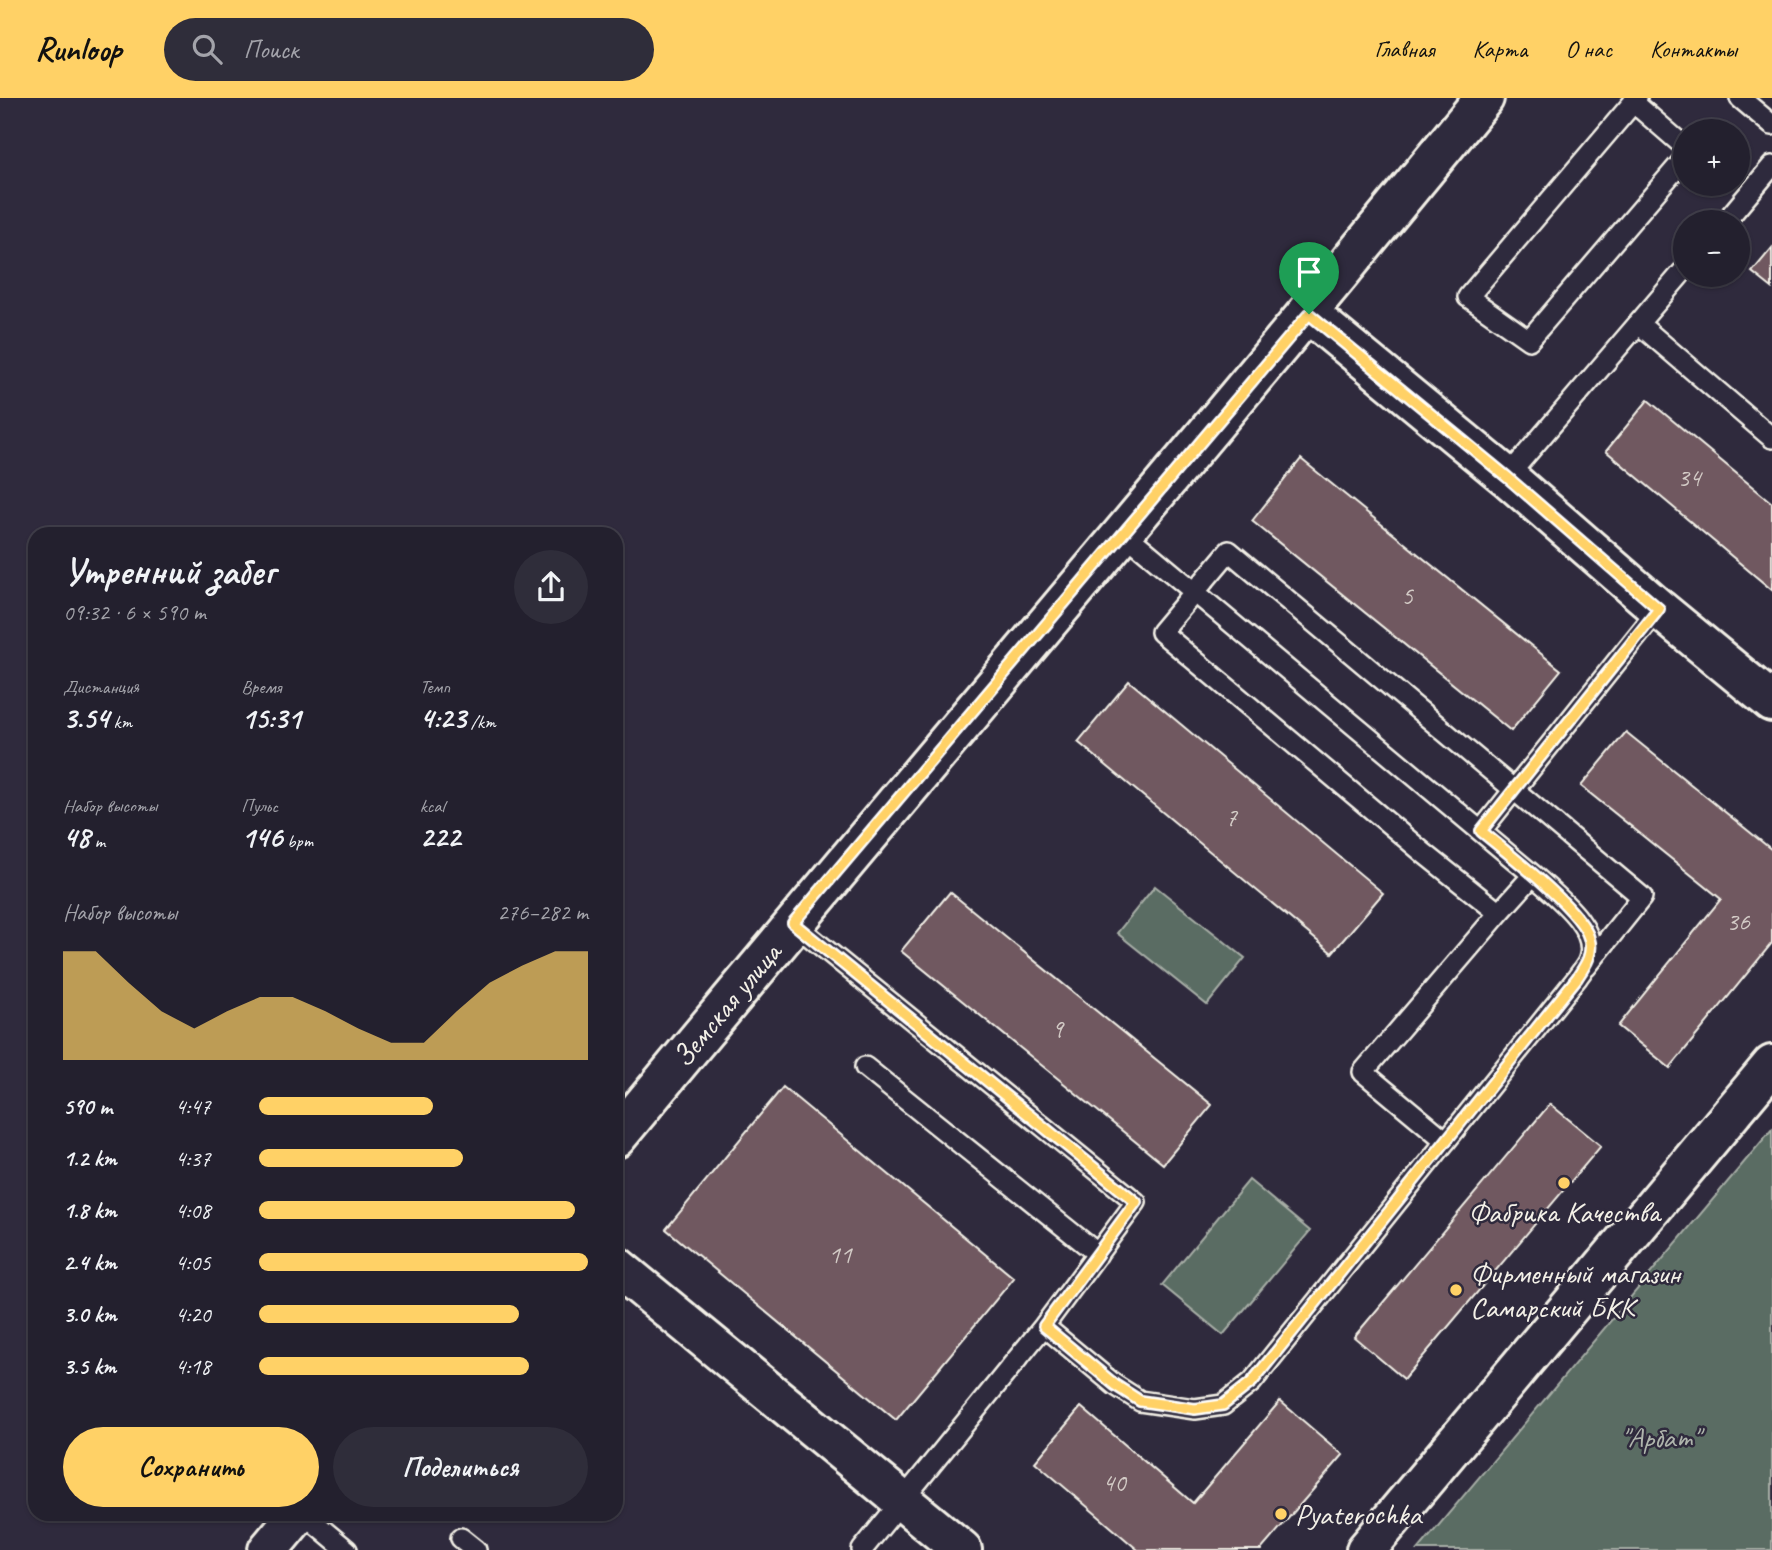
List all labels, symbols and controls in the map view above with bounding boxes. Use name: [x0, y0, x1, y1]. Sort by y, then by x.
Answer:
search box: [164, 18, 654, 81]
text: Runloop: [35, 28, 122, 70]
icon: search: [188, 30, 226, 68]
text: Поиск: [244, 33, 298, 66]
text: Главная: [1374, 34, 1435, 64]
text: Карта: [1473, 34, 1527, 64]
text: О нас: [1565, 34, 1612, 64]
text: Контакты: [1650, 34, 1737, 64]
map controls: [1673, 119, 1750, 287]
button: +: [1673, 119, 1750, 196]
button: −: [1673, 210, 1750, 287]
pin: [1279, 242, 1339, 314]
icon: arrive: [1290, 253, 1328, 291]
house number: 34: [1677, 461, 1703, 494]
text: Утренний забег: [63, 548, 275, 595]
button: share: [514, 550, 588, 624]
house number: 5: [1401, 579, 1414, 612]
text: 09:32 · 6 × 590 m: [63, 598, 206, 627]
text: Дистанция: [63, 675, 139, 699]
text: Время: [241, 675, 281, 699]
text: Темп: [420, 675, 450, 699]
text: 3.54: [63, 699, 109, 737]
text: 15:31: [241, 699, 301, 737]
text: 4:23: [420, 699, 466, 737]
text: km: [109, 710, 132, 734]
text: /km: [466, 710, 496, 734]
text: Набор высоты: [63, 794, 157, 818]
text: Пульс: [241, 794, 278, 818]
text: kcal: [420, 794, 445, 818]
house number: 7: [1225, 801, 1238, 834]
text: 48: [63, 818, 90, 856]
text: 146: [241, 818, 282, 856]
text: 222: [420, 818, 460, 856]
text: m: [90, 829, 105, 853]
text: bpm: [282, 829, 313, 853]
text: Набор высоты: [63, 898, 177, 927]
text: 276–282 m: [497, 898, 588, 927]
house number: 36: [1726, 905, 1751, 938]
street label: Земская улица: [664, 933, 791, 1075]
house number: 9: [1051, 1012, 1065, 1045]
text: 590 m: [63, 1092, 112, 1121]
text: 4:47: [175, 1092, 211, 1121]
text: 1.2 km: [63, 1144, 117, 1173]
text: 4:37: [175, 1144, 211, 1173]
marker: Фабрика Качества: [1556, 1175, 1572, 1191]
place label: Фабрика Качества: [1468, 1193, 1663, 1231]
text: 1.8 km: [63, 1196, 117, 1225]
text: 4:08: [175, 1196, 211, 1225]
house number: 11: [828, 1238, 853, 1271]
text: 2.4 km: [63, 1248, 117, 1277]
text: 4:05: [175, 1248, 211, 1277]
place label: Фирменный магазин Самарский БКК: [1470, 1254, 1682, 1326]
marker: Фирменный магазин Самарский БКК: [1448, 1282, 1464, 1298]
text: 3.0 km: [63, 1300, 117, 1329]
text: 4:20: [175, 1300, 211, 1329]
text: 3.5 km: [63, 1352, 116, 1381]
text: 4:18: [175, 1352, 211, 1381]
park label: "Арбат": [1621, 1418, 1705, 1456]
button: Сохранить: [63, 1427, 319, 1507]
button: Поделиться: [333, 1427, 588, 1507]
house number: 40: [1102, 1466, 1128, 1499]
place label: Pyaterochka: [1295, 1495, 1423, 1533]
marker: Pyaterochka: [1273, 1506, 1289, 1522]

